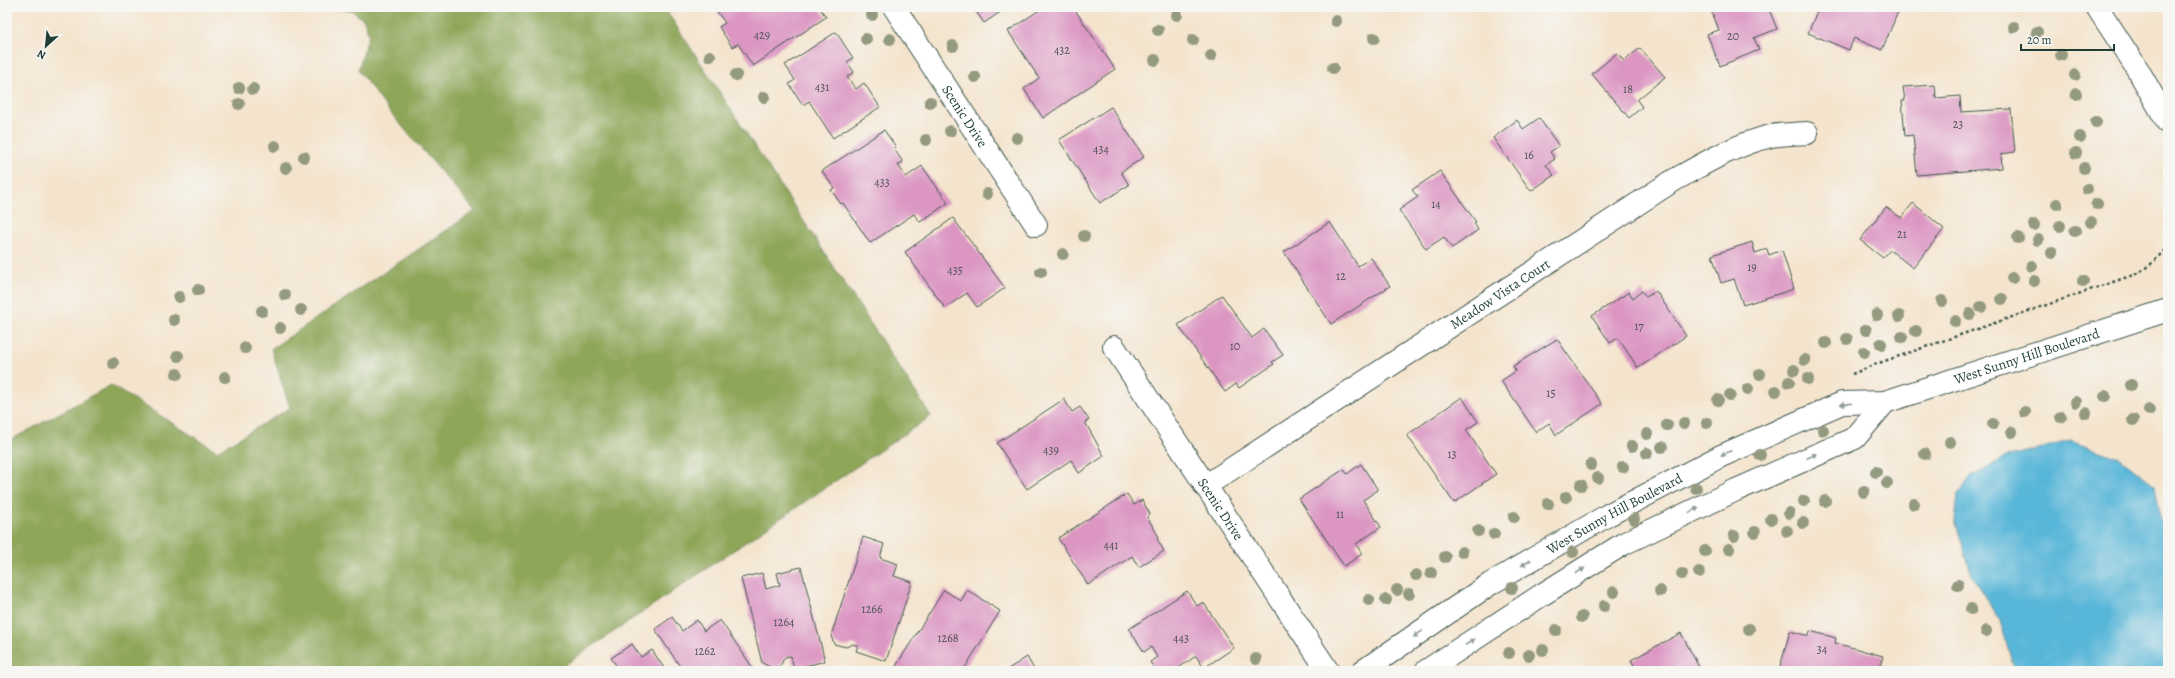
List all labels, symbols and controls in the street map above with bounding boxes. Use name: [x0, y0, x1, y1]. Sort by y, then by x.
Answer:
north arrow: [26, 26, 66, 66]
scale bar: [2021, 26, 2114, 52]
house number: 429: [754, 27, 770, 43]
house number: 20: [1727, 28, 1739, 44]
text: 20 m: [2027, 32, 2051, 48]
house number: 432: [1054, 42, 1070, 58]
text: N: [35, 46, 49, 63]
house number: 431: [815, 79, 829, 95]
street label: Scenic Drive: [938, 81, 992, 151]
house number: 18: [1623, 81, 1633, 97]
house number: 23: [1953, 116, 1963, 132]
house number: 434: [1093, 141, 1109, 157]
house number: 16: [1524, 147, 1534, 163]
house number: 433: [874, 174, 890, 190]
house number: 14: [1431, 196, 1441, 212]
house number: 21: [1897, 226, 1907, 242]
street label: Meadow Vista Court: [1446, 254, 1554, 333]
house number: 19: [1747, 259, 1757, 275]
house number: 435: [947, 262, 963, 278]
house number: 12: [1336, 268, 1346, 284]
house number: 17: [1634, 318, 1645, 334]
street label: West Sunny Hill Boulevard: [1950, 323, 2102, 389]
house number: 10: [1230, 338, 1240, 354]
house number: 15: [1546, 385, 1556, 401]
one-way arrow: [1840, 400, 1852, 407]
house number: 439: [1043, 442, 1059, 458]
house number: 13: [1447, 446, 1457, 462]
one-way arrow: [1720, 451, 1732, 457]
one-way arrow: [1807, 453, 1818, 459]
street label: West Sunny Hill Boulevard: [1542, 468, 1686, 559]
street label: Scenic Drive: [1193, 474, 1248, 544]
house number: 11: [1336, 506, 1344, 522]
one-way arrow: [1688, 507, 1700, 513]
house number: 441: [1104, 537, 1118, 553]
one-way arrow: [1520, 559, 1532, 566]
one-way arrow: [1574, 567, 1585, 575]
house number: 1266: [862, 601, 883, 617]
house number: 1264: [774, 614, 795, 630]
house number: 1268: [937, 630, 959, 646]
house number: 443: [1173, 630, 1189, 646]
one-way arrow: [1412, 630, 1423, 638]
one-way arrow: [1465, 638, 1476, 646]
house number: 34: [1817, 641, 1828, 657]
house number: 1262: [694, 643, 716, 659]

